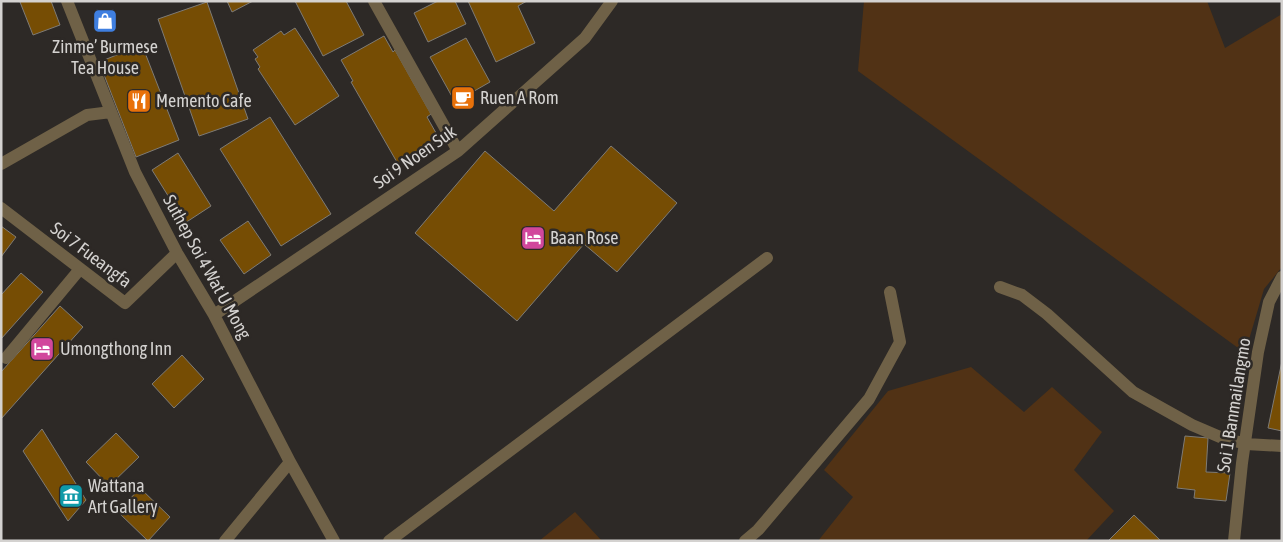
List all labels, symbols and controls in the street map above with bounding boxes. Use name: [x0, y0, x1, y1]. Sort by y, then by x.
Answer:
shop icon: Zinme’ Burmese Tea House: [92, 8, 118, 34]
place label: Zinme’ Burmese Tea House: [52, 36, 158, 78]
cafe icon: Ruen A Rom: [450, 85, 476, 111]
place label: Ruen A Rom: [480, 87, 559, 108]
restaurant icon: Memento Cafe: [126, 88, 152, 114]
place label: Memento Cafe: [156, 90, 252, 111]
street label: Soi 9 Noen Suk: [369, 120, 460, 193]
street label: Suthep Soi 4 Wat U Mong: [159, 191, 256, 343]
street label: Soi 7 Fueangfa: [47, 217, 136, 292]
hotel icon: Baan Rose: [520, 225, 546, 251]
place label: Baan Rose: [550, 227, 618, 248]
hotel icon: Umongthong Inn: [29, 336, 55, 362]
street label: Soi 1 Banmailangmo: [1213, 336, 1254, 474]
place label: Umongthong Inn: [60, 338, 172, 359]
place label: Wattana Art Gallery: [88, 475, 158, 517]
museum icon: Wattana Art Gallery: [58, 483, 84, 509]

